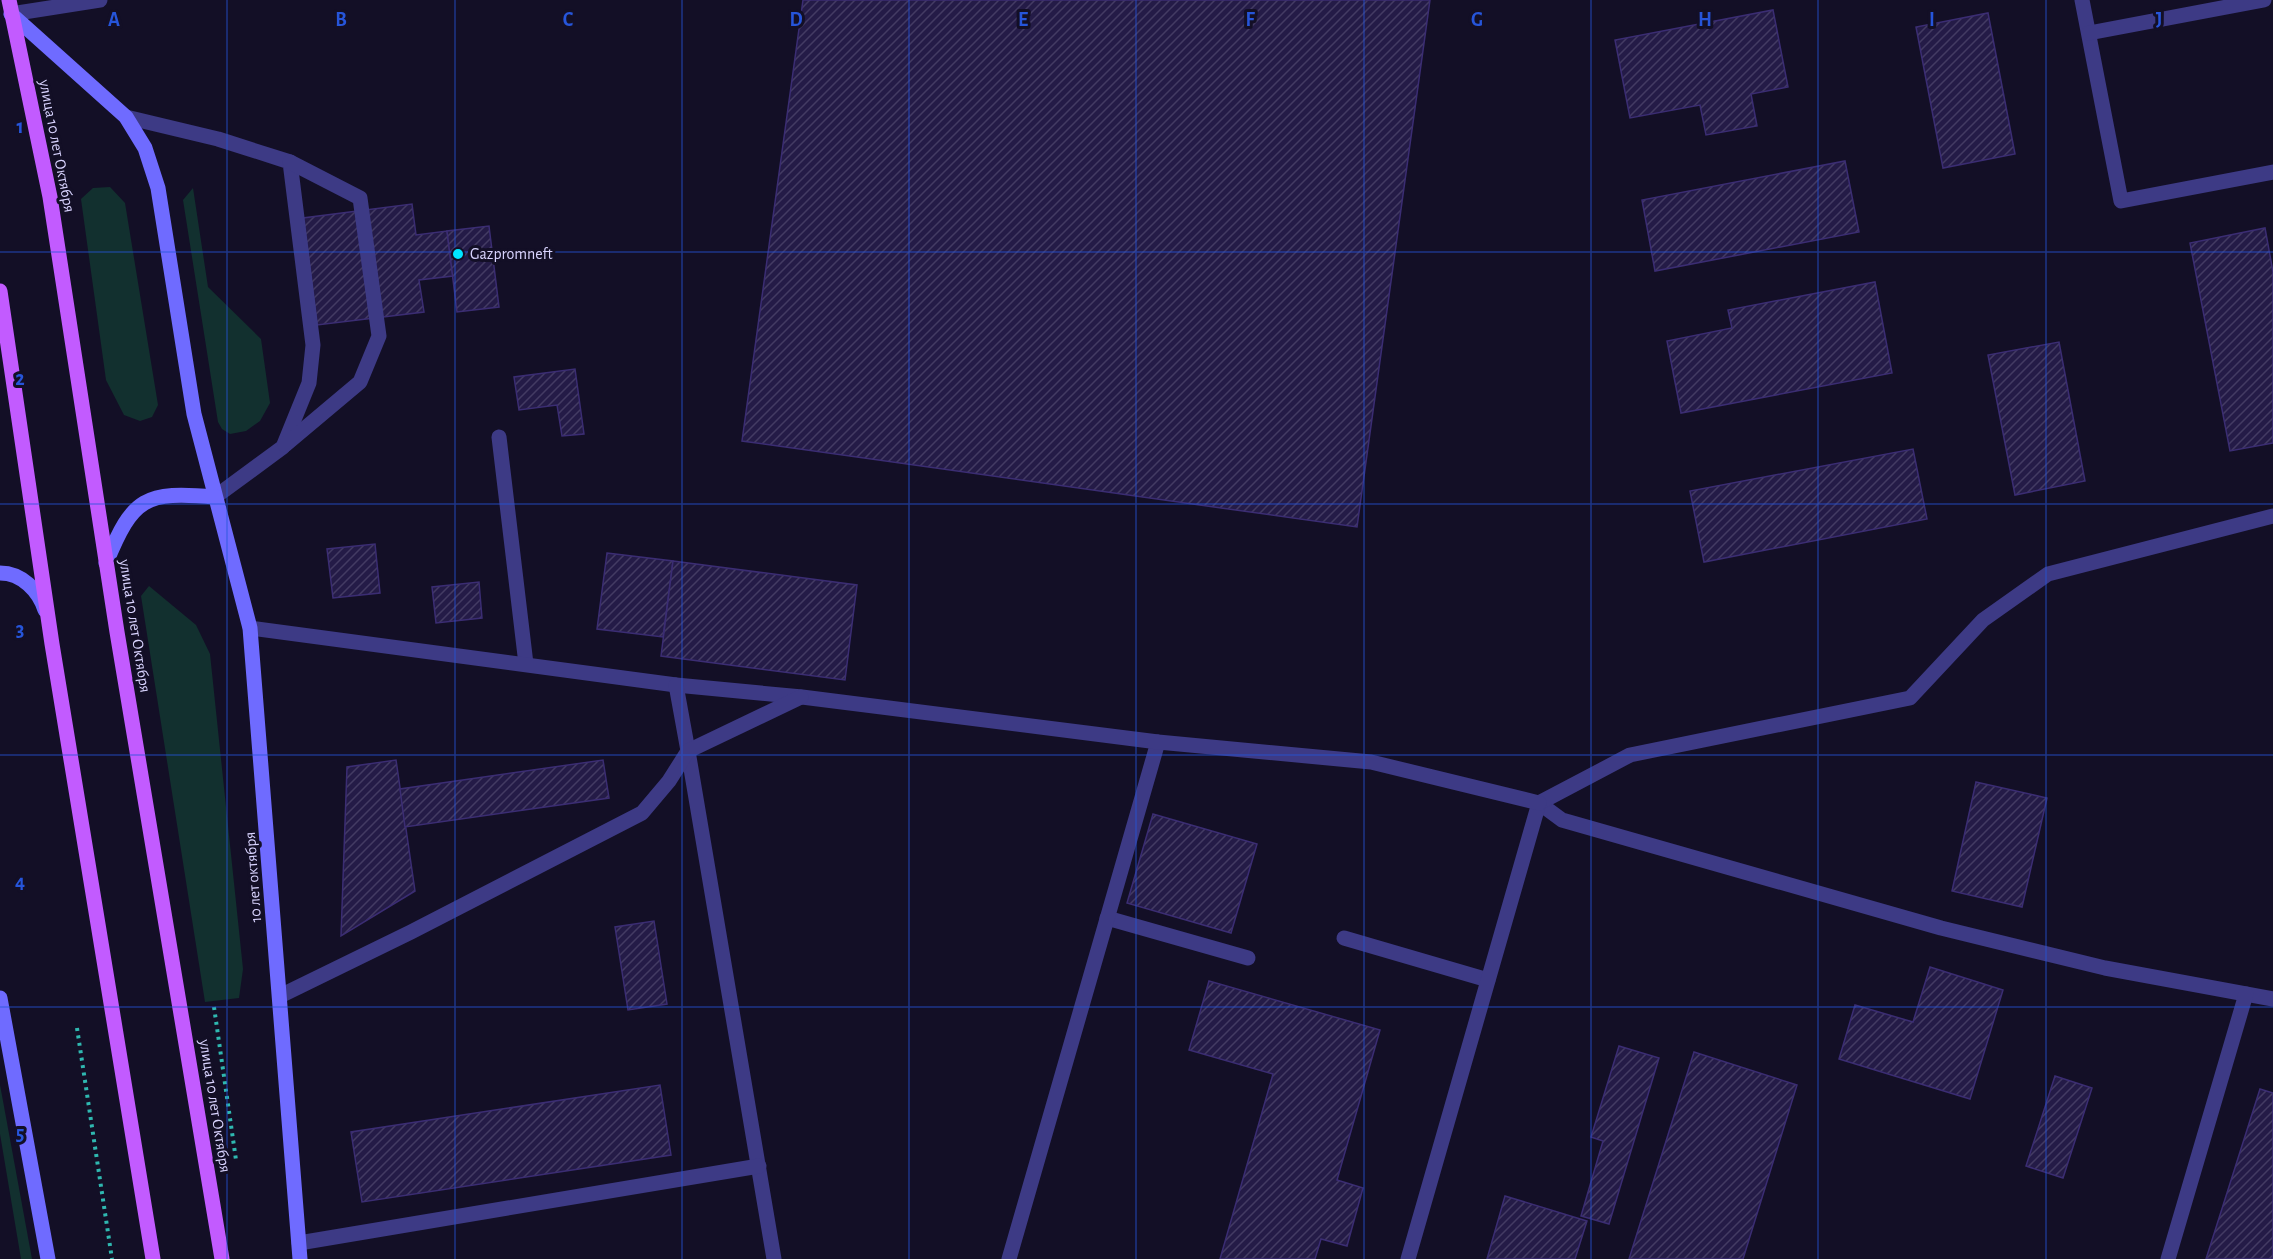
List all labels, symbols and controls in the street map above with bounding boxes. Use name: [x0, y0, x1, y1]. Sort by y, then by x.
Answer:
text: A: [108, 10, 120, 30]
text: B: [335, 10, 347, 30]
text: C: [563, 10, 574, 30]
text: D: [789, 10, 803, 30]
text: E: [1018, 10, 1028, 30]
text: F: [1245, 10, 1255, 30]
text: G: [1471, 10, 1483, 30]
text: H: [1698, 10, 1712, 30]
text: I: [1929, 10, 1935, 30]
text: J: [2156, 10, 2162, 30]
street label: улица 10 лет Октября: [35, 77, 78, 214]
text: 1: [16, 117, 24, 137]
place label: Gazpromneft: [470, 246, 553, 262]
marker: Gazpromneft: [451, 247, 465, 261]
text: 2: [15, 369, 25, 389]
street label: улица 10 лет Октября: [115, 557, 153, 694]
text: 3: [16, 620, 24, 640]
street label: 10 лет октября: [242, 831, 264, 923]
text: 4: [15, 872, 25, 892]
street label: улица 10 лет Октября: [195, 1037, 233, 1174]
text: 5: [16, 1124, 24, 1144]

